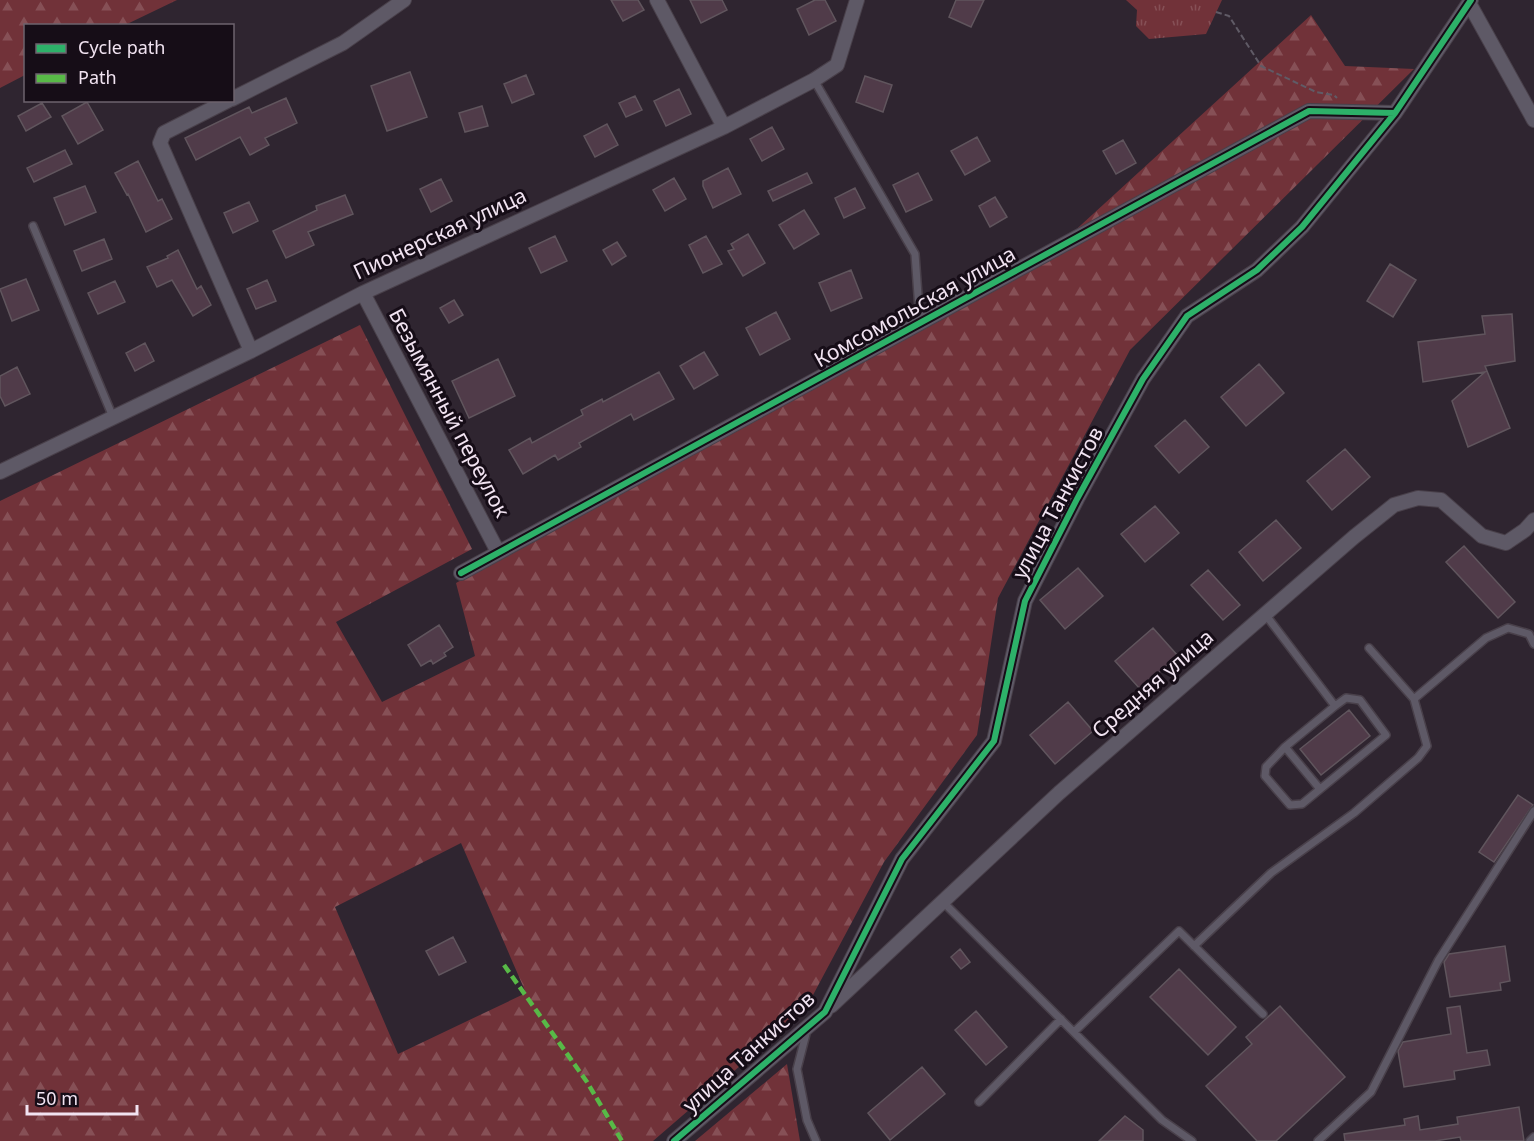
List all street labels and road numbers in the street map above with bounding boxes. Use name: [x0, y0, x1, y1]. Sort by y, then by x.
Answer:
street label: Пионерская улица: [348, 181, 531, 286]
street label: Комсомольская улица: [809, 239, 1020, 373]
street label: Безымянный переулок: [383, 303, 517, 522]
street label: улица Танкистов: [1005, 421, 1109, 584]
street label: Средняя улица: [1086, 623, 1219, 744]
street label: улица Танкистов: [676, 984, 820, 1118]

